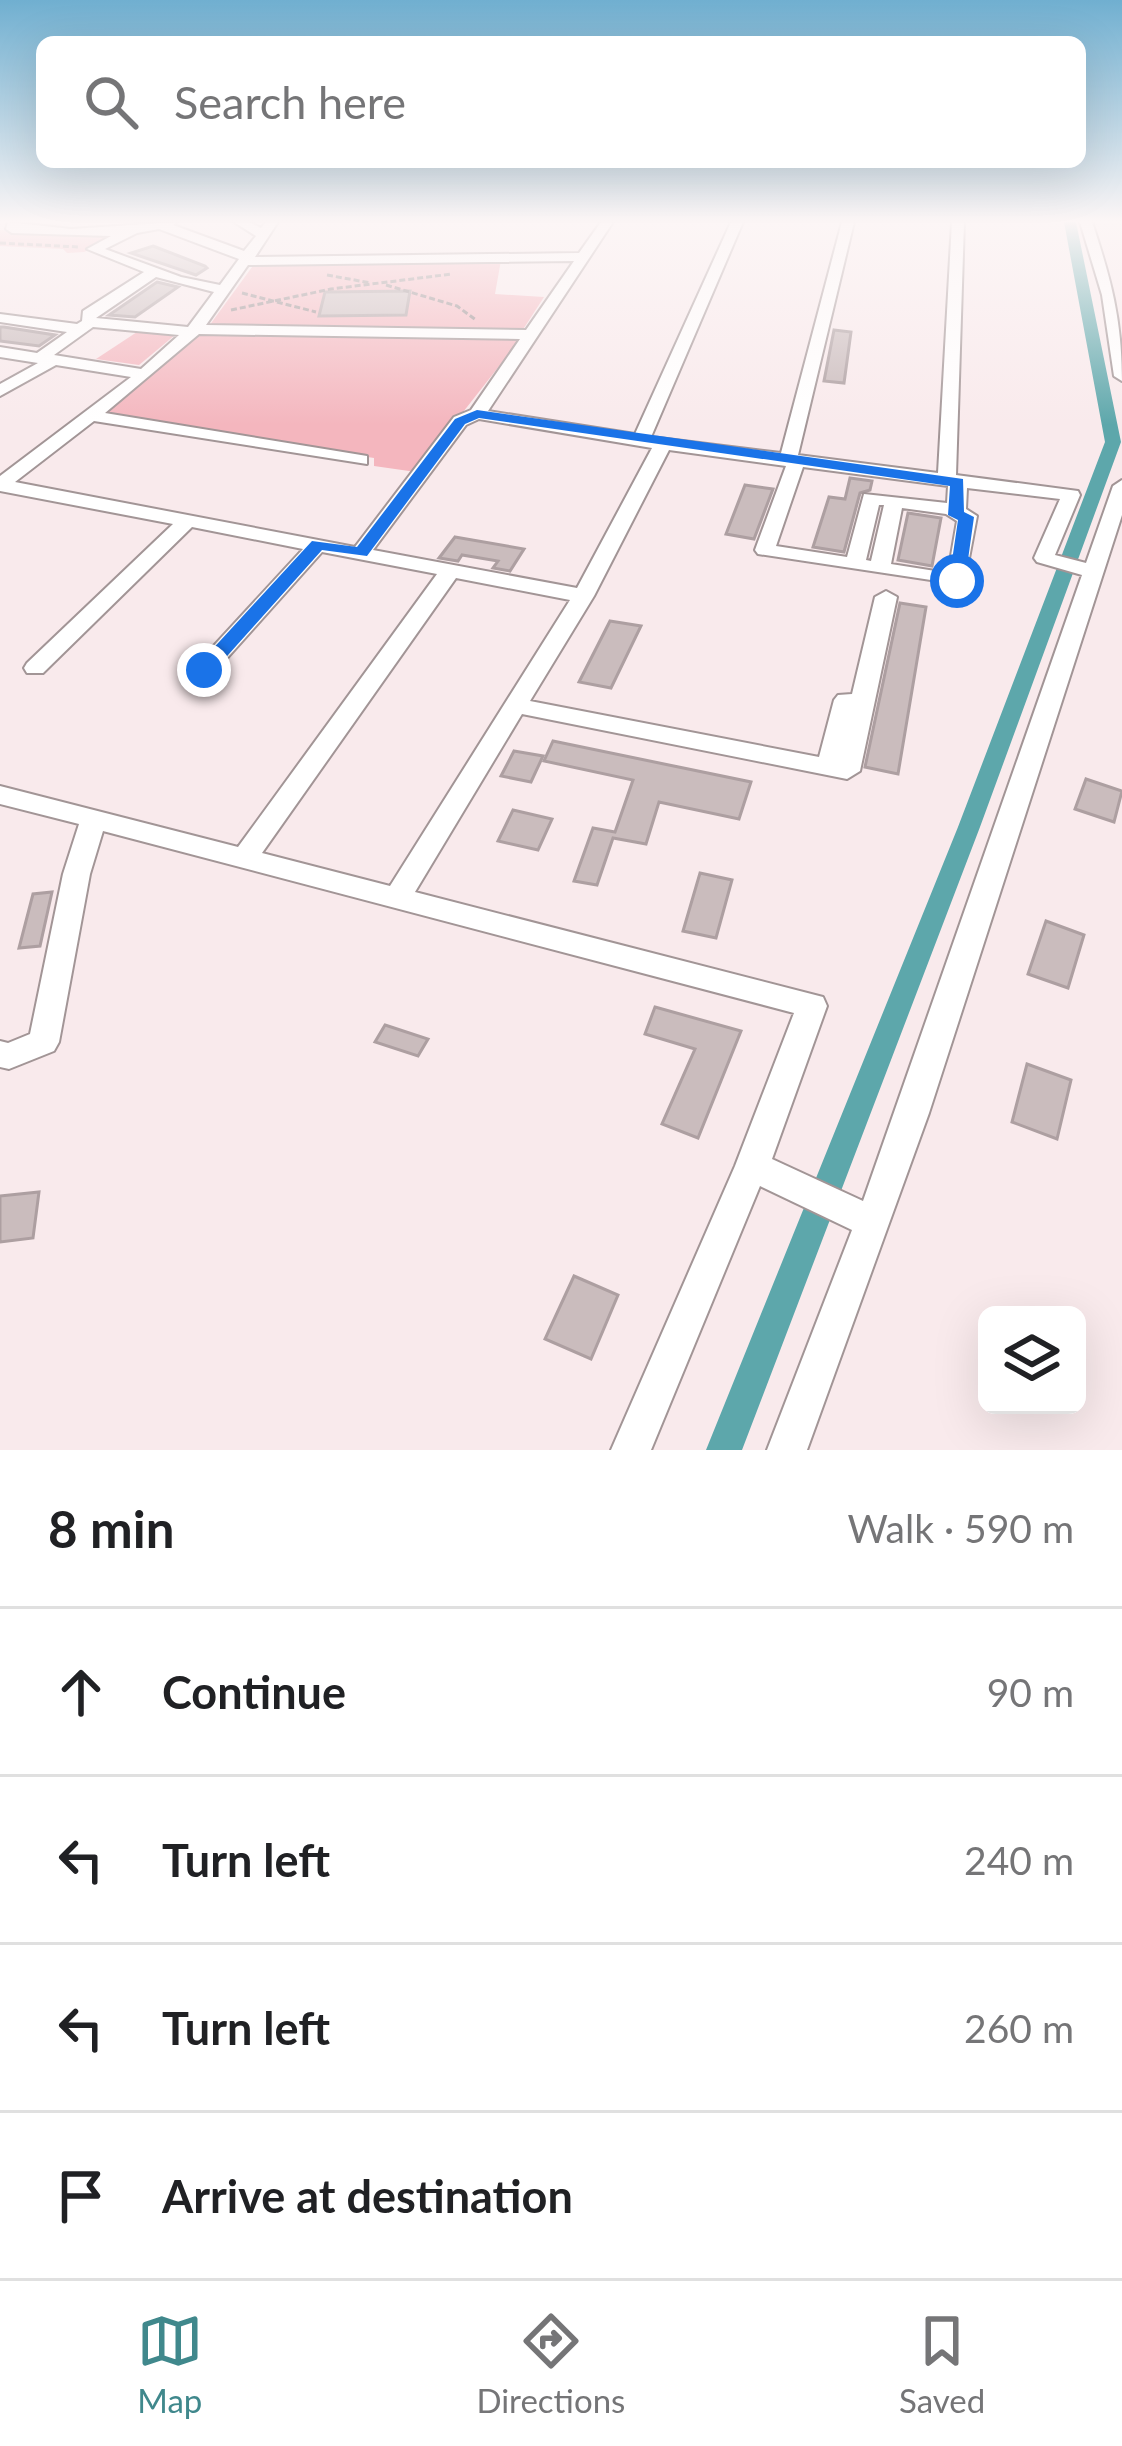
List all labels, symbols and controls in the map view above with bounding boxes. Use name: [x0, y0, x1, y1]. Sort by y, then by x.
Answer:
search box: [36, 36, 1086, 168]
icon: search: [78, 69, 144, 135]
text: Search here: [174, 75, 406, 129]
route start: [930, 554, 984, 608]
route end: [177, 643, 231, 697]
map controls: [978, 1306, 1086, 1414]
button: layers: [978, 1306, 1086, 1414]
text: 8 min: [48, 1498, 174, 1559]
text: Walk · 590 m: [847, 1505, 1074, 1551]
icon: ahead: [48, 1659, 114, 1725]
text: Continue: [162, 1665, 346, 1719]
text: 90 m: [987, 1669, 1074, 1715]
icon: left: [48, 1827, 114, 1893]
text: Turn left: [162, 1833, 330, 1887]
text: 240 m: [964, 1837, 1074, 1883]
icon: left: [48, 1995, 114, 2061]
text: Turn left: [162, 2001, 330, 2055]
text: 260 m: [964, 2005, 1074, 2051]
icon: arrive: [48, 2163, 114, 2229]
text: Arrive at destination: [162, 2169, 573, 2223]
tab: Map: [137, 2308, 203, 2420]
tab: Directions: [476, 2308, 625, 2420]
tab: Saved: [899, 2308, 985, 2420]

